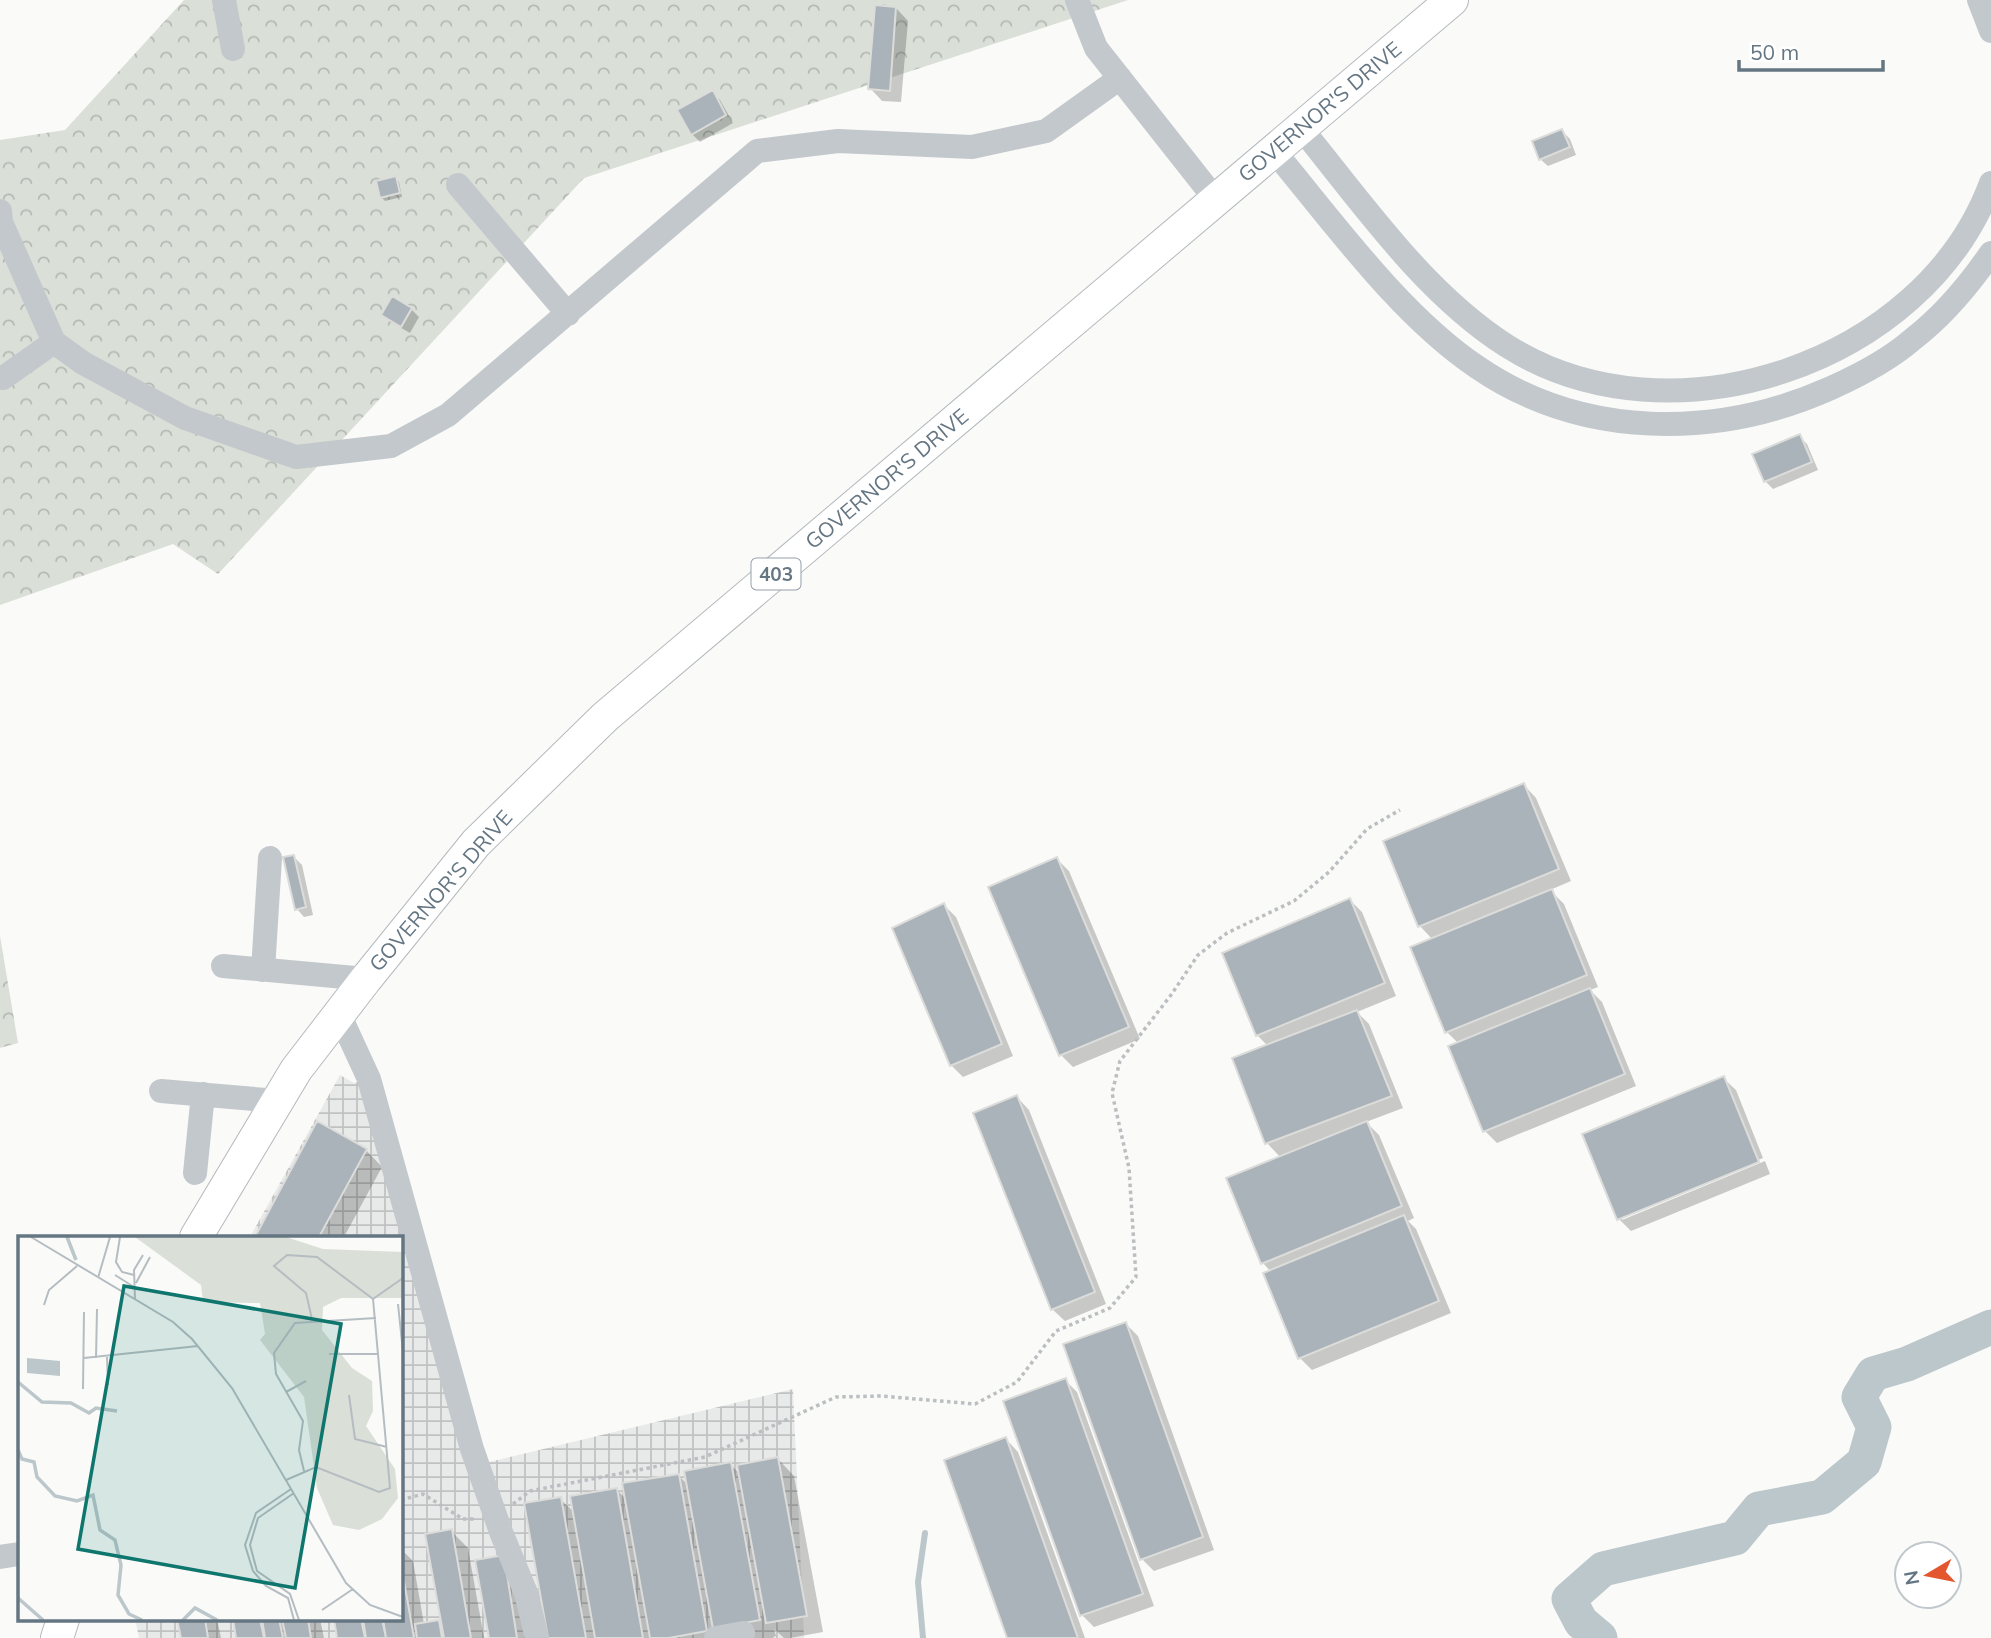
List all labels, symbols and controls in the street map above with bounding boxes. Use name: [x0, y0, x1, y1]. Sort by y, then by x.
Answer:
scale bar: [1739, 28, 1882, 72]
street label: GOVERNOR'S DRIVE: [1232, 35, 1406, 187]
text: 50 m: [1750, 39, 1799, 65]
street label: GOVERNOR'S DRIVE: [799, 402, 973, 554]
road number: 403: [752, 558, 800, 590]
street label: GOVERNOR'S DRIVE: [363, 804, 517, 976]
inset map: [18, 1236, 402, 1620]
north arrow: [1893, 1540, 1963, 1610]
text: N: [1898, 1569, 1924, 1587]

